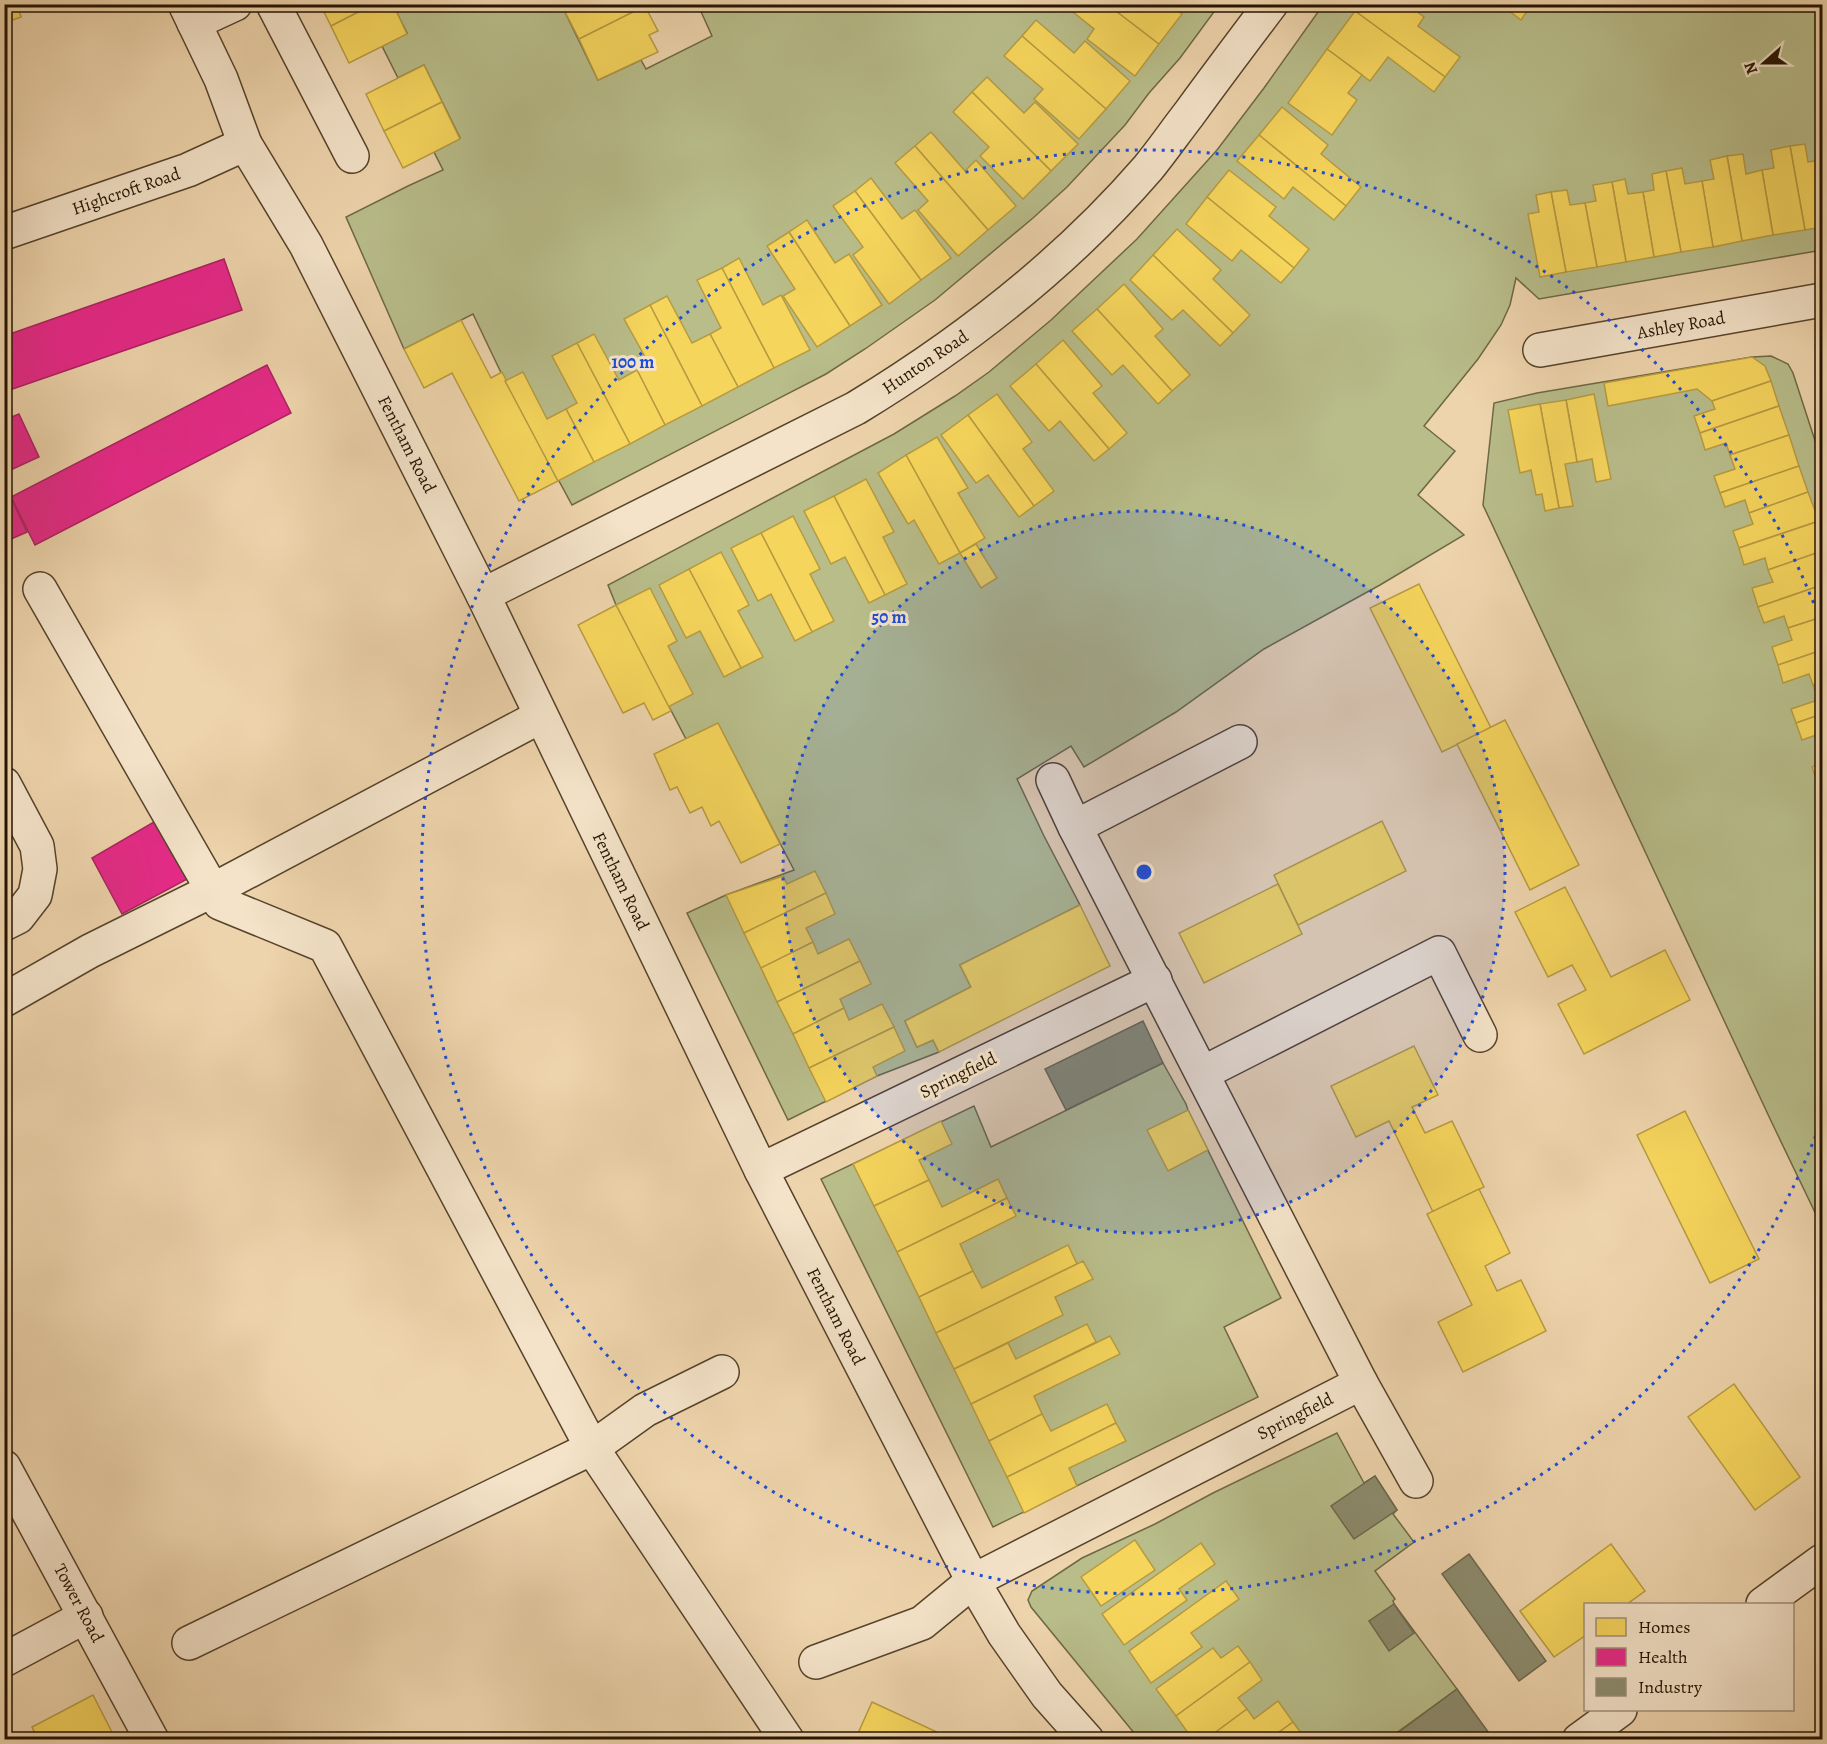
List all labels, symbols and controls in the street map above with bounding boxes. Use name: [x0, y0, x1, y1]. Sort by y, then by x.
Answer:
north arrow: [1734, 33, 1794, 93]
text: N: [1738, 58, 1763, 77]
street label: Highcroft Road: [69, 161, 184, 221]
street label: Ashley Road: [1634, 305, 1727, 345]
street label: Hunton Road: [877, 324, 973, 400]
text: 100 m: [612, 350, 654, 374]
street label: Fentham Road: [372, 391, 442, 497]
text: 50 m: [872, 605, 906, 629]
street label: Fentham Road: [587, 828, 655, 934]
centre of rings: [1134, 862, 1154, 882]
street label: Springfield: [916, 1046, 1001, 1104]
street label: Fentham Road: [801, 1263, 871, 1369]
street label: Springfield: [1253, 1386, 1337, 1445]
street label: Tower Road: [48, 1559, 110, 1647]
legend: [1584, 1603, 1794, 1711]
text: Homes: [1638, 1615, 1690, 1639]
text: Health: [1638, 1645, 1688, 1669]
text: Industry: [1638, 1675, 1703, 1699]

